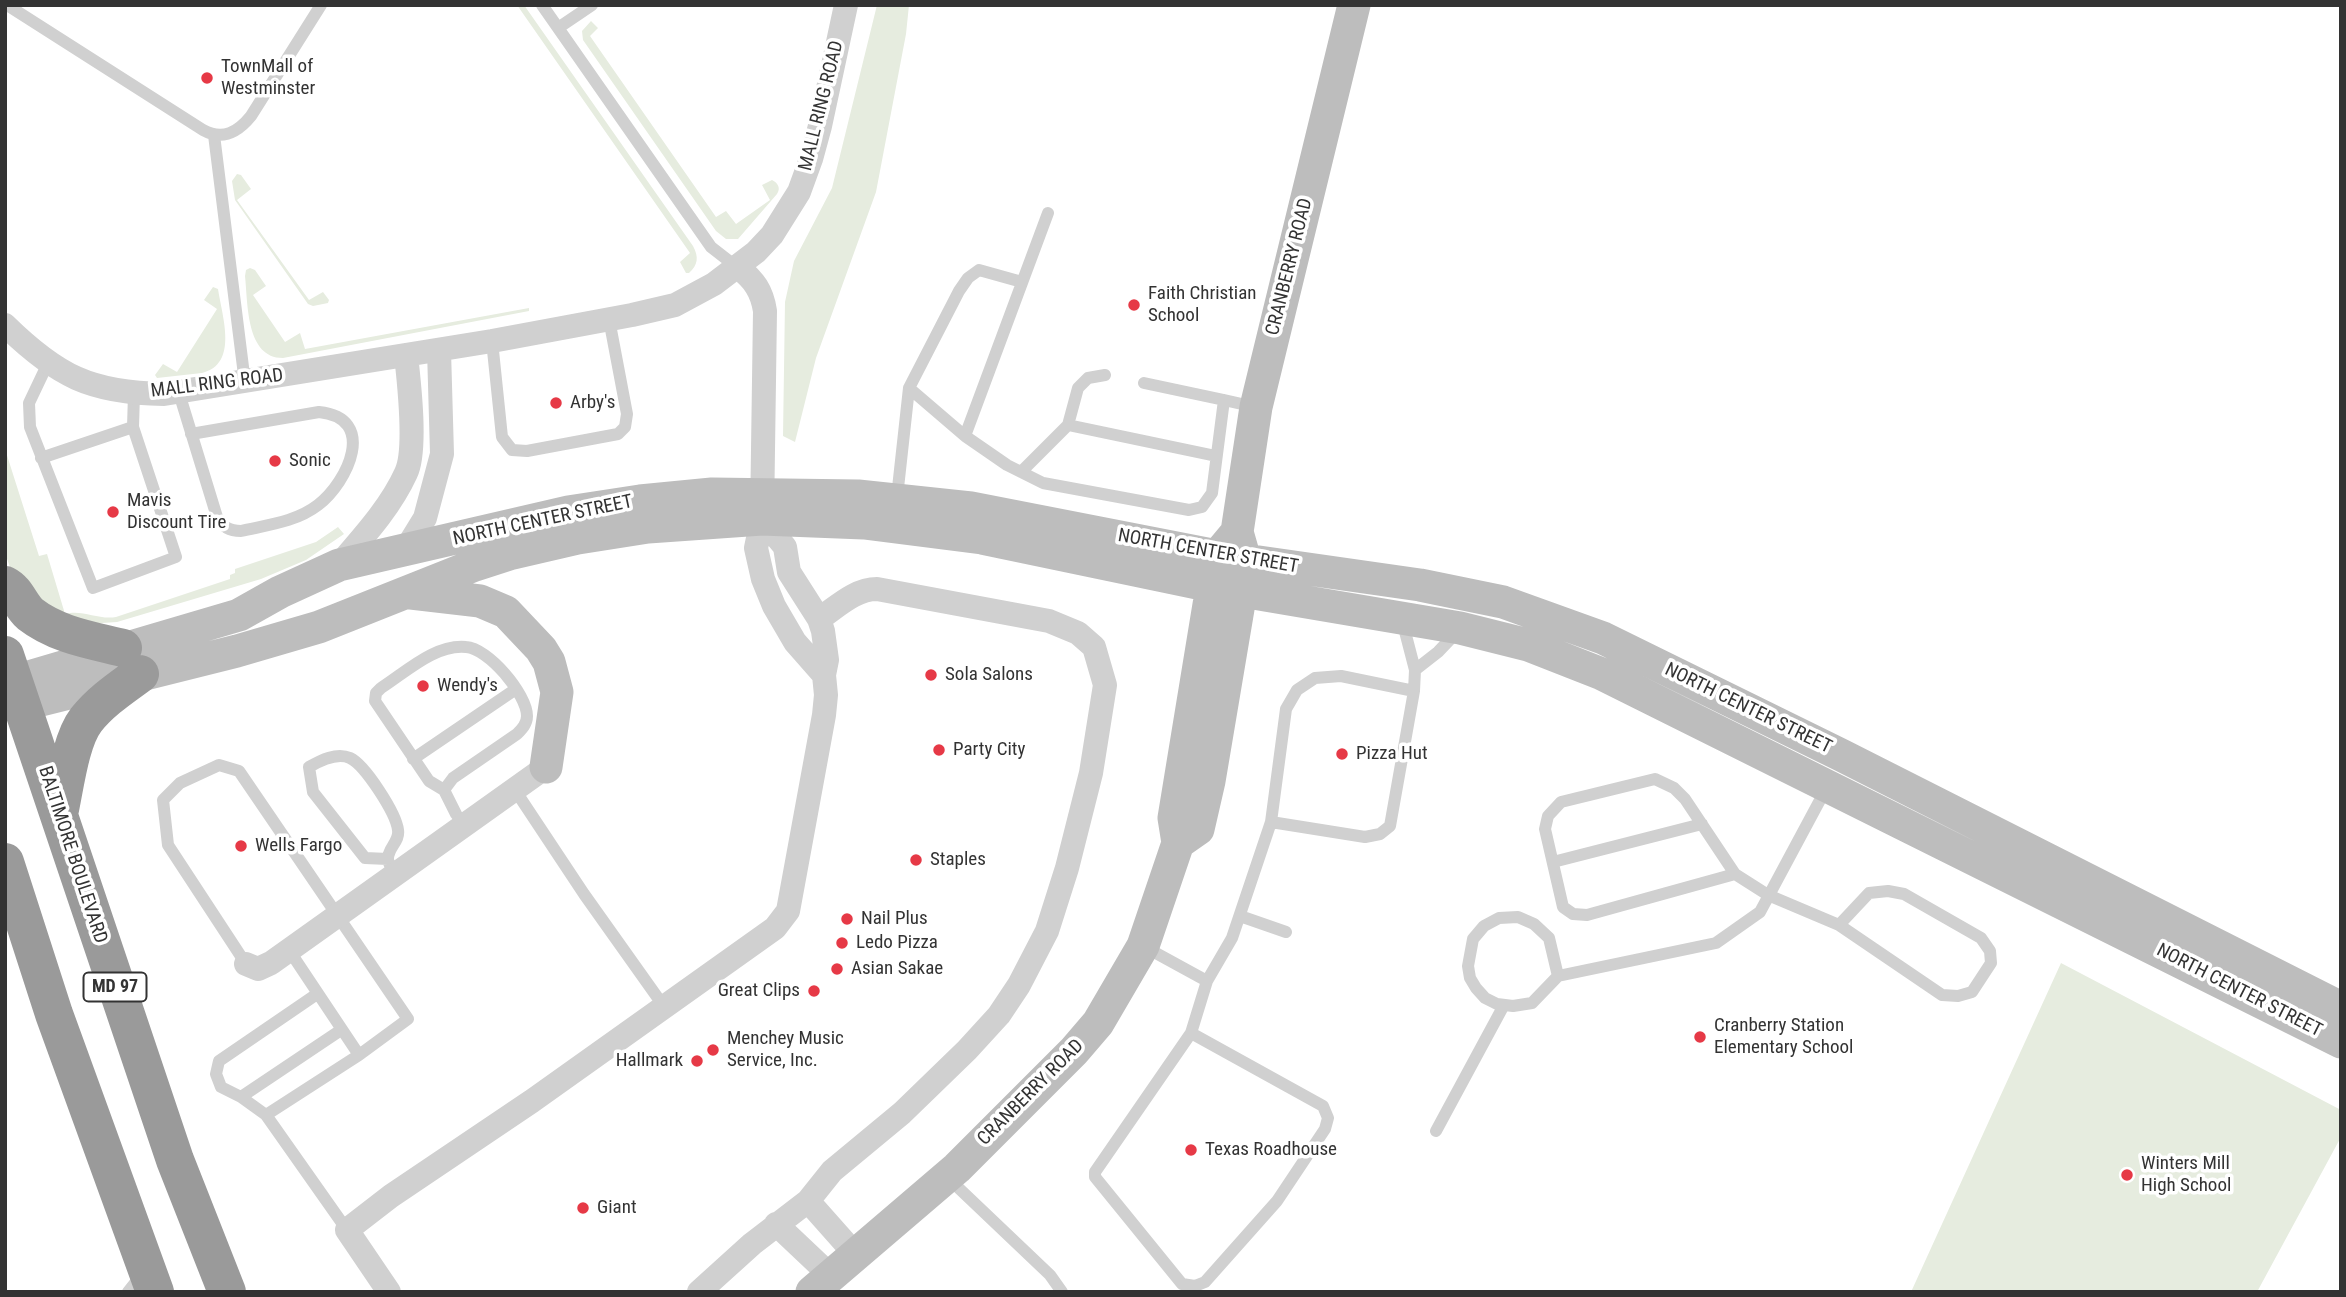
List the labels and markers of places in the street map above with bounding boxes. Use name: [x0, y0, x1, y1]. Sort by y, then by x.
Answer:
place label: TownMall of Westminster: [221, 56, 315, 100]
marker: TownMall of Westminster: [199, 70, 215, 86]
place label: Faith Christian School: [1148, 283, 1256, 327]
marker: Faith Christian School: [1126, 297, 1142, 313]
place label: Arby's: [570, 392, 615, 414]
marker: Arby's: [548, 395, 564, 411]
place label: Sonic: [289, 450, 331, 472]
marker: Sonic: [267, 453, 283, 469]
place label: Mavis Discount Tire: [127, 490, 226, 534]
marker: Mavis Discount Tire: [105, 504, 121, 520]
place label: Sola Salons: [945, 664, 1033, 686]
marker: Sola Salons: [923, 667, 939, 683]
place label: Wendy's: [437, 675, 498, 697]
marker: Wendy's: [415, 678, 431, 694]
place label: Party City: [953, 739, 1025, 761]
marker: Party City: [931, 742, 947, 758]
place label: Pizza Hut: [1356, 743, 1428, 765]
marker: Pizza Hut: [1334, 746, 1350, 762]
place label: Wells Fargo: [255, 835, 342, 857]
marker: Wells Fargo: [233, 838, 249, 854]
place label: Staples: [930, 849, 986, 871]
marker: Staples: [908, 852, 924, 868]
place label: Nail Plus: [861, 908, 928, 930]
marker: Nail Plus: [839, 911, 855, 927]
place label: Ledo Pizza: [856, 932, 938, 954]
marker: Ledo Pizza: [834, 935, 850, 951]
place label: Asian Sakae: [851, 958, 943, 980]
marker: Asian Sakae: [829, 961, 845, 977]
place label: Great Clips: [718, 980, 800, 1002]
marker: Great Clips: [806, 983, 822, 999]
place label: Cranberry Station Elementary School: [1714, 1015, 1853, 1059]
place label: Menchey Music Service, Inc.: [727, 1028, 844, 1072]
marker: Cranberry Station Elementary School: [1692, 1029, 1708, 1045]
marker: Menchey Music Service, Inc.: [705, 1042, 721, 1058]
place label: Hallmark: [616, 1050, 683, 1072]
marker: Hallmark: [689, 1053, 705, 1069]
place label: Texas Roadhouse: [1205, 1139, 1337, 1161]
marker: Texas Roadhouse: [1183, 1142, 1199, 1158]
place label: Winters Mill High School: [2141, 1153, 2231, 1197]
marker: Winters Mill High School: [2119, 1167, 2135, 1183]
place label: Giant: [597, 1197, 637, 1219]
marker: Giant: [575, 1200, 591, 1216]

